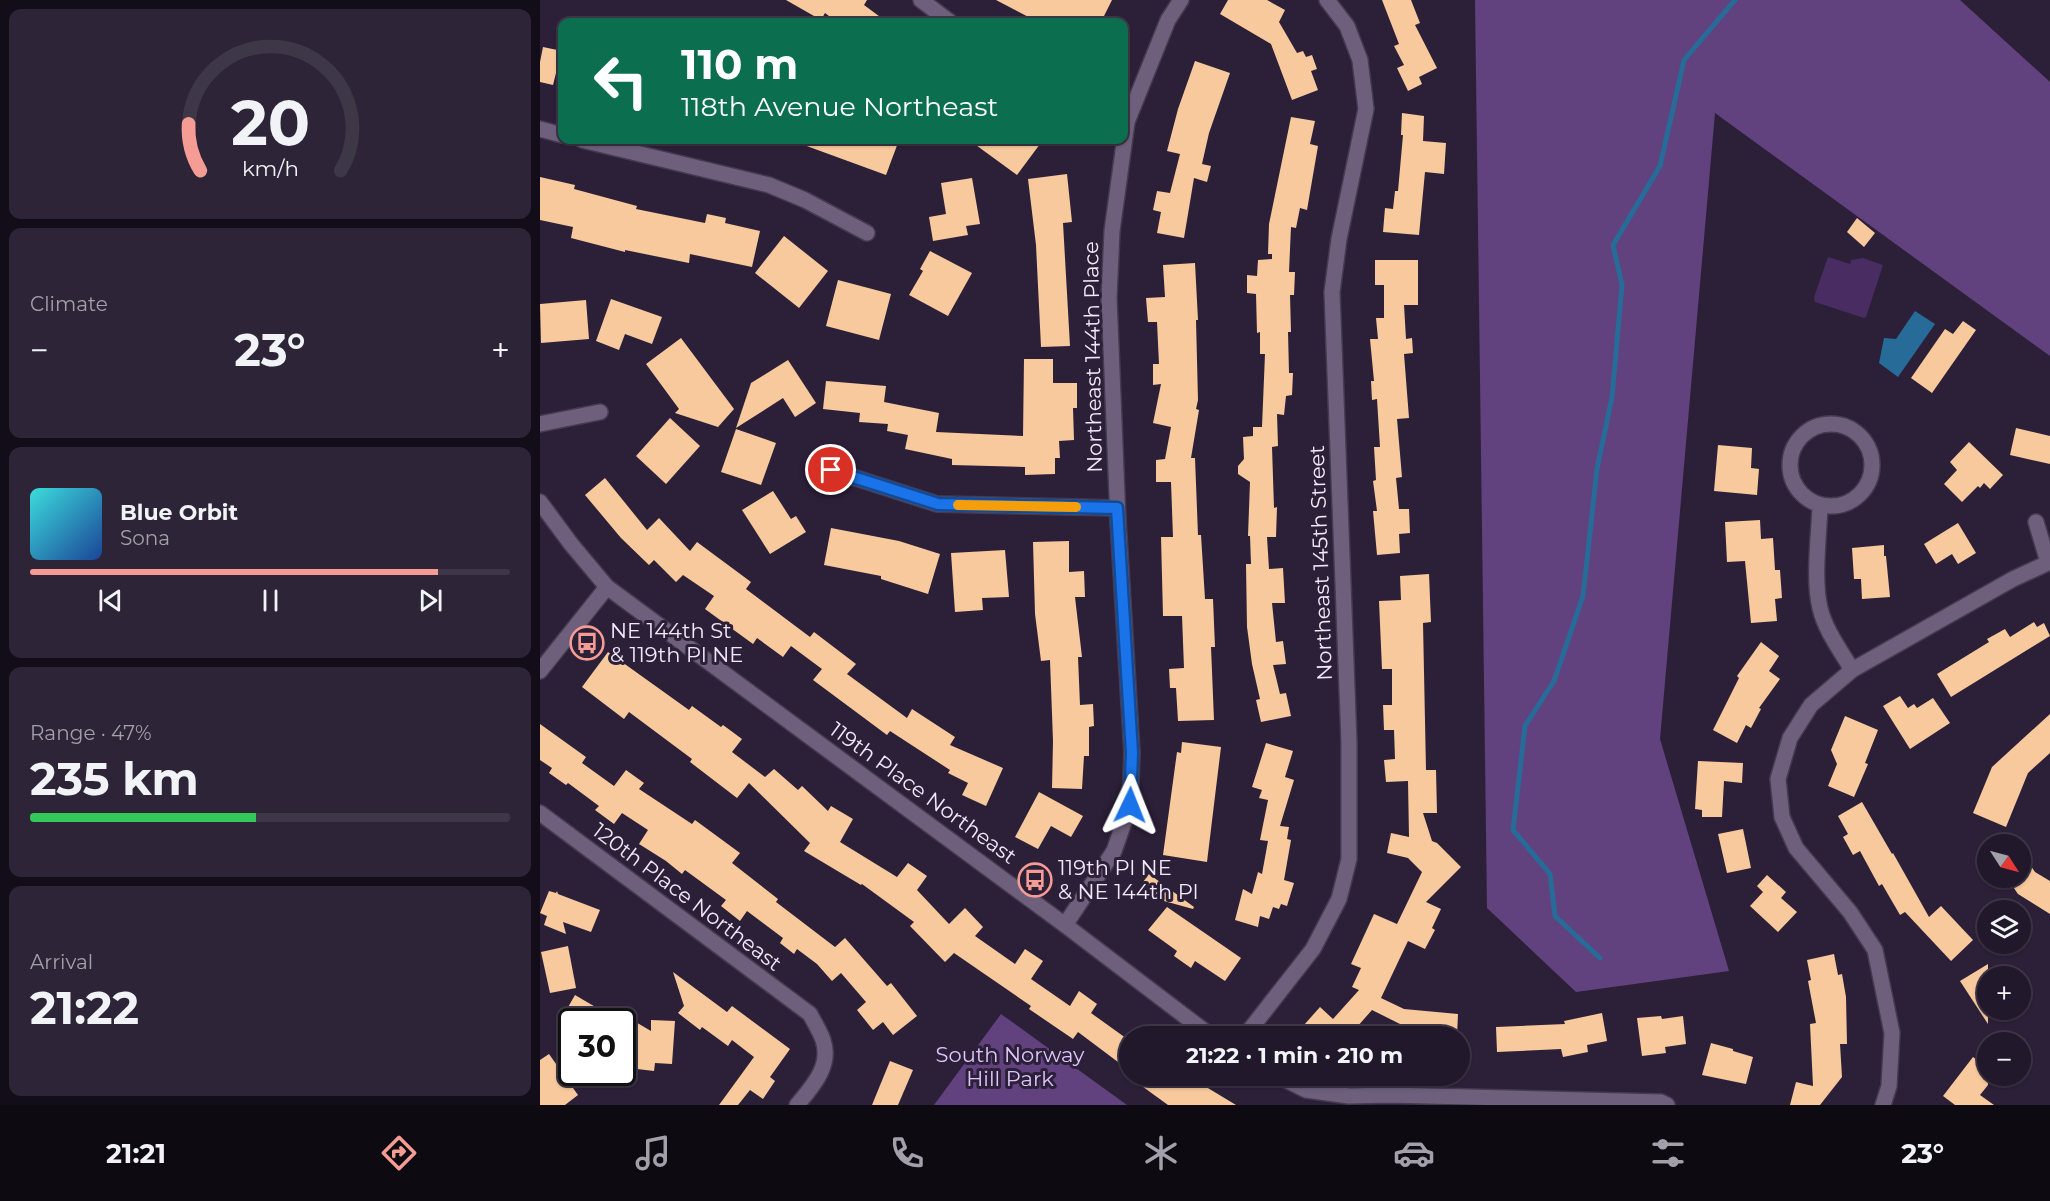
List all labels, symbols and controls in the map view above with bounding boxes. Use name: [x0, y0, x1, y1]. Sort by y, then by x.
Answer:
text: 110 m: [681, 38, 798, 90]
icon: left: [582, 42, 660, 120]
text: 20: [230, 85, 310, 161]
text: 118th Avenue Northeast: [681, 90, 998, 123]
text: km/h: [241, 155, 299, 181]
street label: Northeast 144th Place: [1078, 241, 1107, 473]
text: Climate: [30, 292, 108, 316]
text: 23°: [234, 322, 306, 377]
text: −: [30, 330, 49, 370]
text: +: [491, 330, 510, 370]
pin: [805, 444, 856, 495]
street label: Northeast 145th Street: [1304, 445, 1337, 681]
icon: arrive: [814, 453, 847, 486]
text: Blue Orbit: [120, 499, 238, 526]
text: Sona: [120, 526, 170, 550]
icon: previous: [94, 584, 127, 617]
icon: pause: [254, 584, 287, 617]
icon: next: [414, 584, 447, 617]
place label: NE 144th St & 119th Pl NE: [610, 618, 743, 667]
bus stop icon: NE 144th St & 119th Pl NE: [569, 625, 605, 661]
street label: 119th Place Northeast: [825, 716, 1021, 869]
text: Range · 47%: [30, 721, 152, 745]
text: 235 km: [30, 751, 199, 806]
position arrow: [1098, 773, 1162, 837]
street label: 120th Place Northeast: [588, 817, 787, 976]
north arrow: [1977, 834, 2031, 888]
map controls: [1977, 834, 2031, 1086]
place label: 119th Pl NE & NE 144th Pl: [1058, 855, 1198, 904]
bus stop icon: 119th Pl NE & NE 144th Pl: [1017, 862, 1053, 898]
button: layers: [1977, 900, 2031, 954]
text: Arrival: [30, 950, 93, 974]
button: +: [1977, 966, 2031, 1020]
text: 21:22: [30, 980, 139, 1035]
speed limit sign: 30: [558, 1008, 636, 1086]
button: −: [1977, 1032, 2031, 1086]
park label: South Norway Hill Park: [936, 1042, 1085, 1091]
text: 21:22 · 1 min · 210 m: [1186, 1042, 1403, 1069]
icon: directions: [378, 1132, 420, 1174]
icon: music: [632, 1132, 674, 1174]
icon: phone: [886, 1132, 928, 1174]
icon: climate: [1140, 1132, 1182, 1174]
icon: car: [1393, 1132, 1435, 1174]
icon: filters: [1647, 1132, 1689, 1174]
text: 21:21: [106, 1137, 166, 1170]
text: 23°: [1901, 1137, 1944, 1170]

